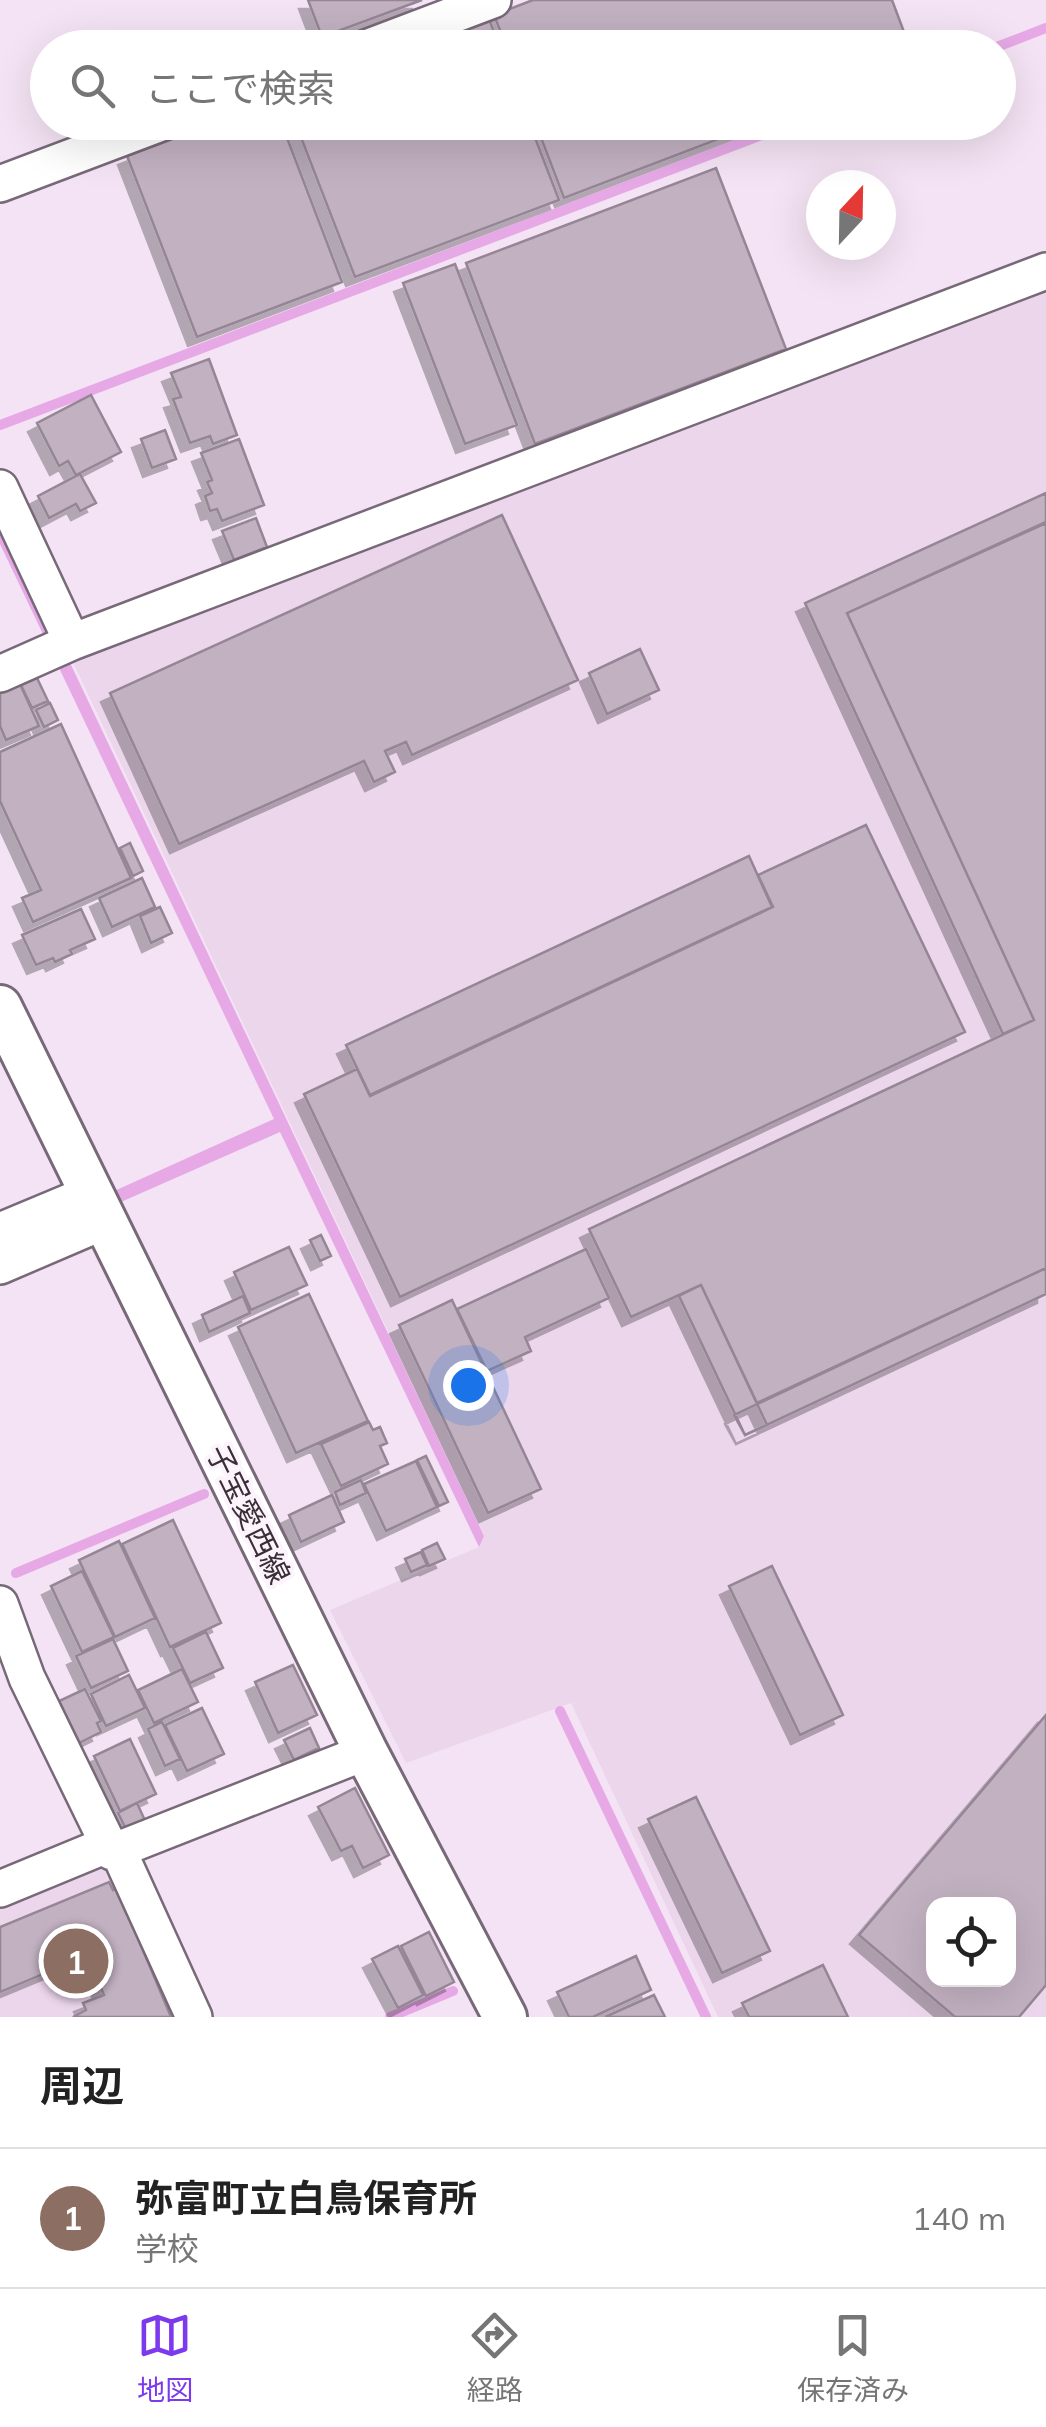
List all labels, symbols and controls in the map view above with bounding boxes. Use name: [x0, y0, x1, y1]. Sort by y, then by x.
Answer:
search box: [30, 30, 1016, 140]
icon: search: [65, 58, 120, 113]
text: ここで検索: [145, 64, 335, 112]
north arrow: [806, 170, 896, 260]
your location: [443, 1360, 494, 1411]
street label: 子宝愛西線: [199, 1438, 299, 1590]
map controls: [926, 1897, 1016, 1987]
button: locate: [926, 1897, 1016, 1987]
pin: 1: [44, 1924, 108, 1998]
text: 周辺: [40, 2059, 124, 2112]
text: 弥富町立白鳥保育所: [135, 2174, 477, 2222]
text: 1: [63, 2198, 82, 2238]
text: 140 m: [912, 2198, 1006, 2238]
text: 学校: [135, 2228, 199, 2268]
tab: 地図: [137, 2308, 193, 2408]
tab: 経路: [467, 2308, 523, 2408]
tab: 保存済み: [797, 2308, 909, 2408]

